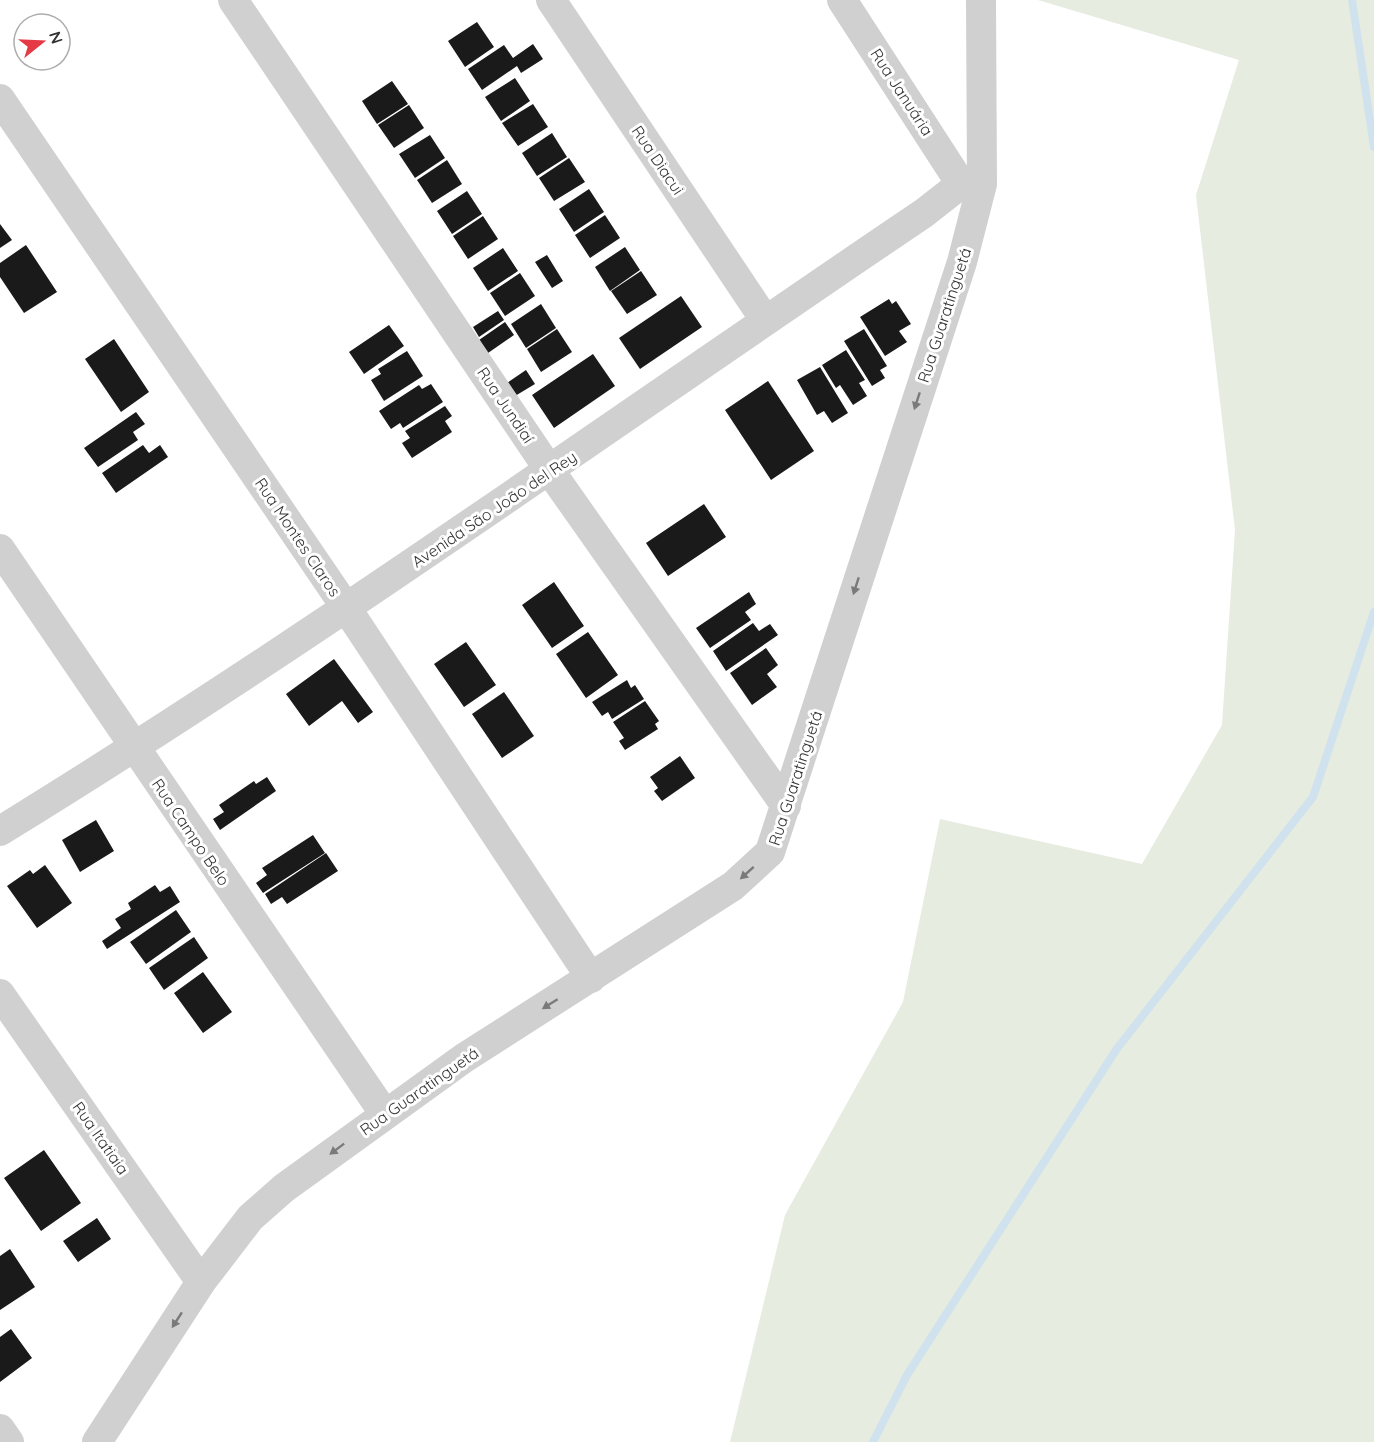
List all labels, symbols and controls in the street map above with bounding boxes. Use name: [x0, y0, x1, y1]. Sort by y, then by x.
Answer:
north arrow: [12, 12, 72, 72]
text: N: [45, 29, 68, 46]
street label: Rua Januária: [866, 45, 938, 139]
street label: Rua Diacui: [628, 122, 688, 198]
street label: Rua Guaratinguetá: [913, 245, 975, 385]
street label: Rua Jundiaí: [473, 363, 539, 447]
one-way arrow: [911, 392, 921, 410]
street label: Avenida São João del Rey: [408, 446, 580, 572]
street label: Rua Montes Claros: [251, 474, 345, 600]
one-way arrow: [851, 577, 860, 595]
street label: Rua Guaratinguetá: [764, 708, 826, 848]
street label: Rua Campo Belo: [148, 775, 234, 889]
one-way arrow: [740, 866, 755, 880]
one-way arrow: [542, 998, 558, 1009]
street label: Rua Guaratinguetá: [356, 1043, 482, 1139]
street label: Rua Itatiaia: [69, 1098, 133, 1178]
one-way arrow: [329, 1142, 344, 1154]
one-way arrow: [171, 1312, 182, 1328]

